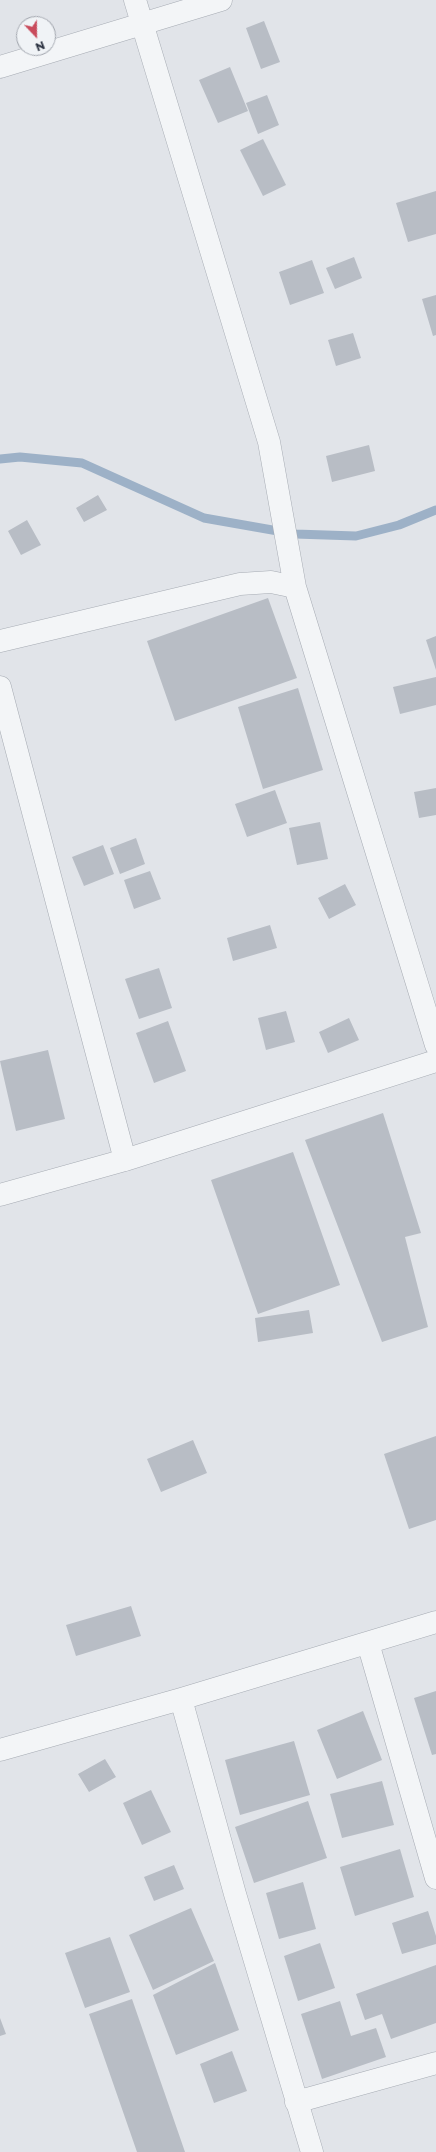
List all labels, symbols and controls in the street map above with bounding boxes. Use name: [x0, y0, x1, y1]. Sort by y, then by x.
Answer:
north arrow: [16, 16, 56, 56]
text: N: [33, 38, 47, 54]

